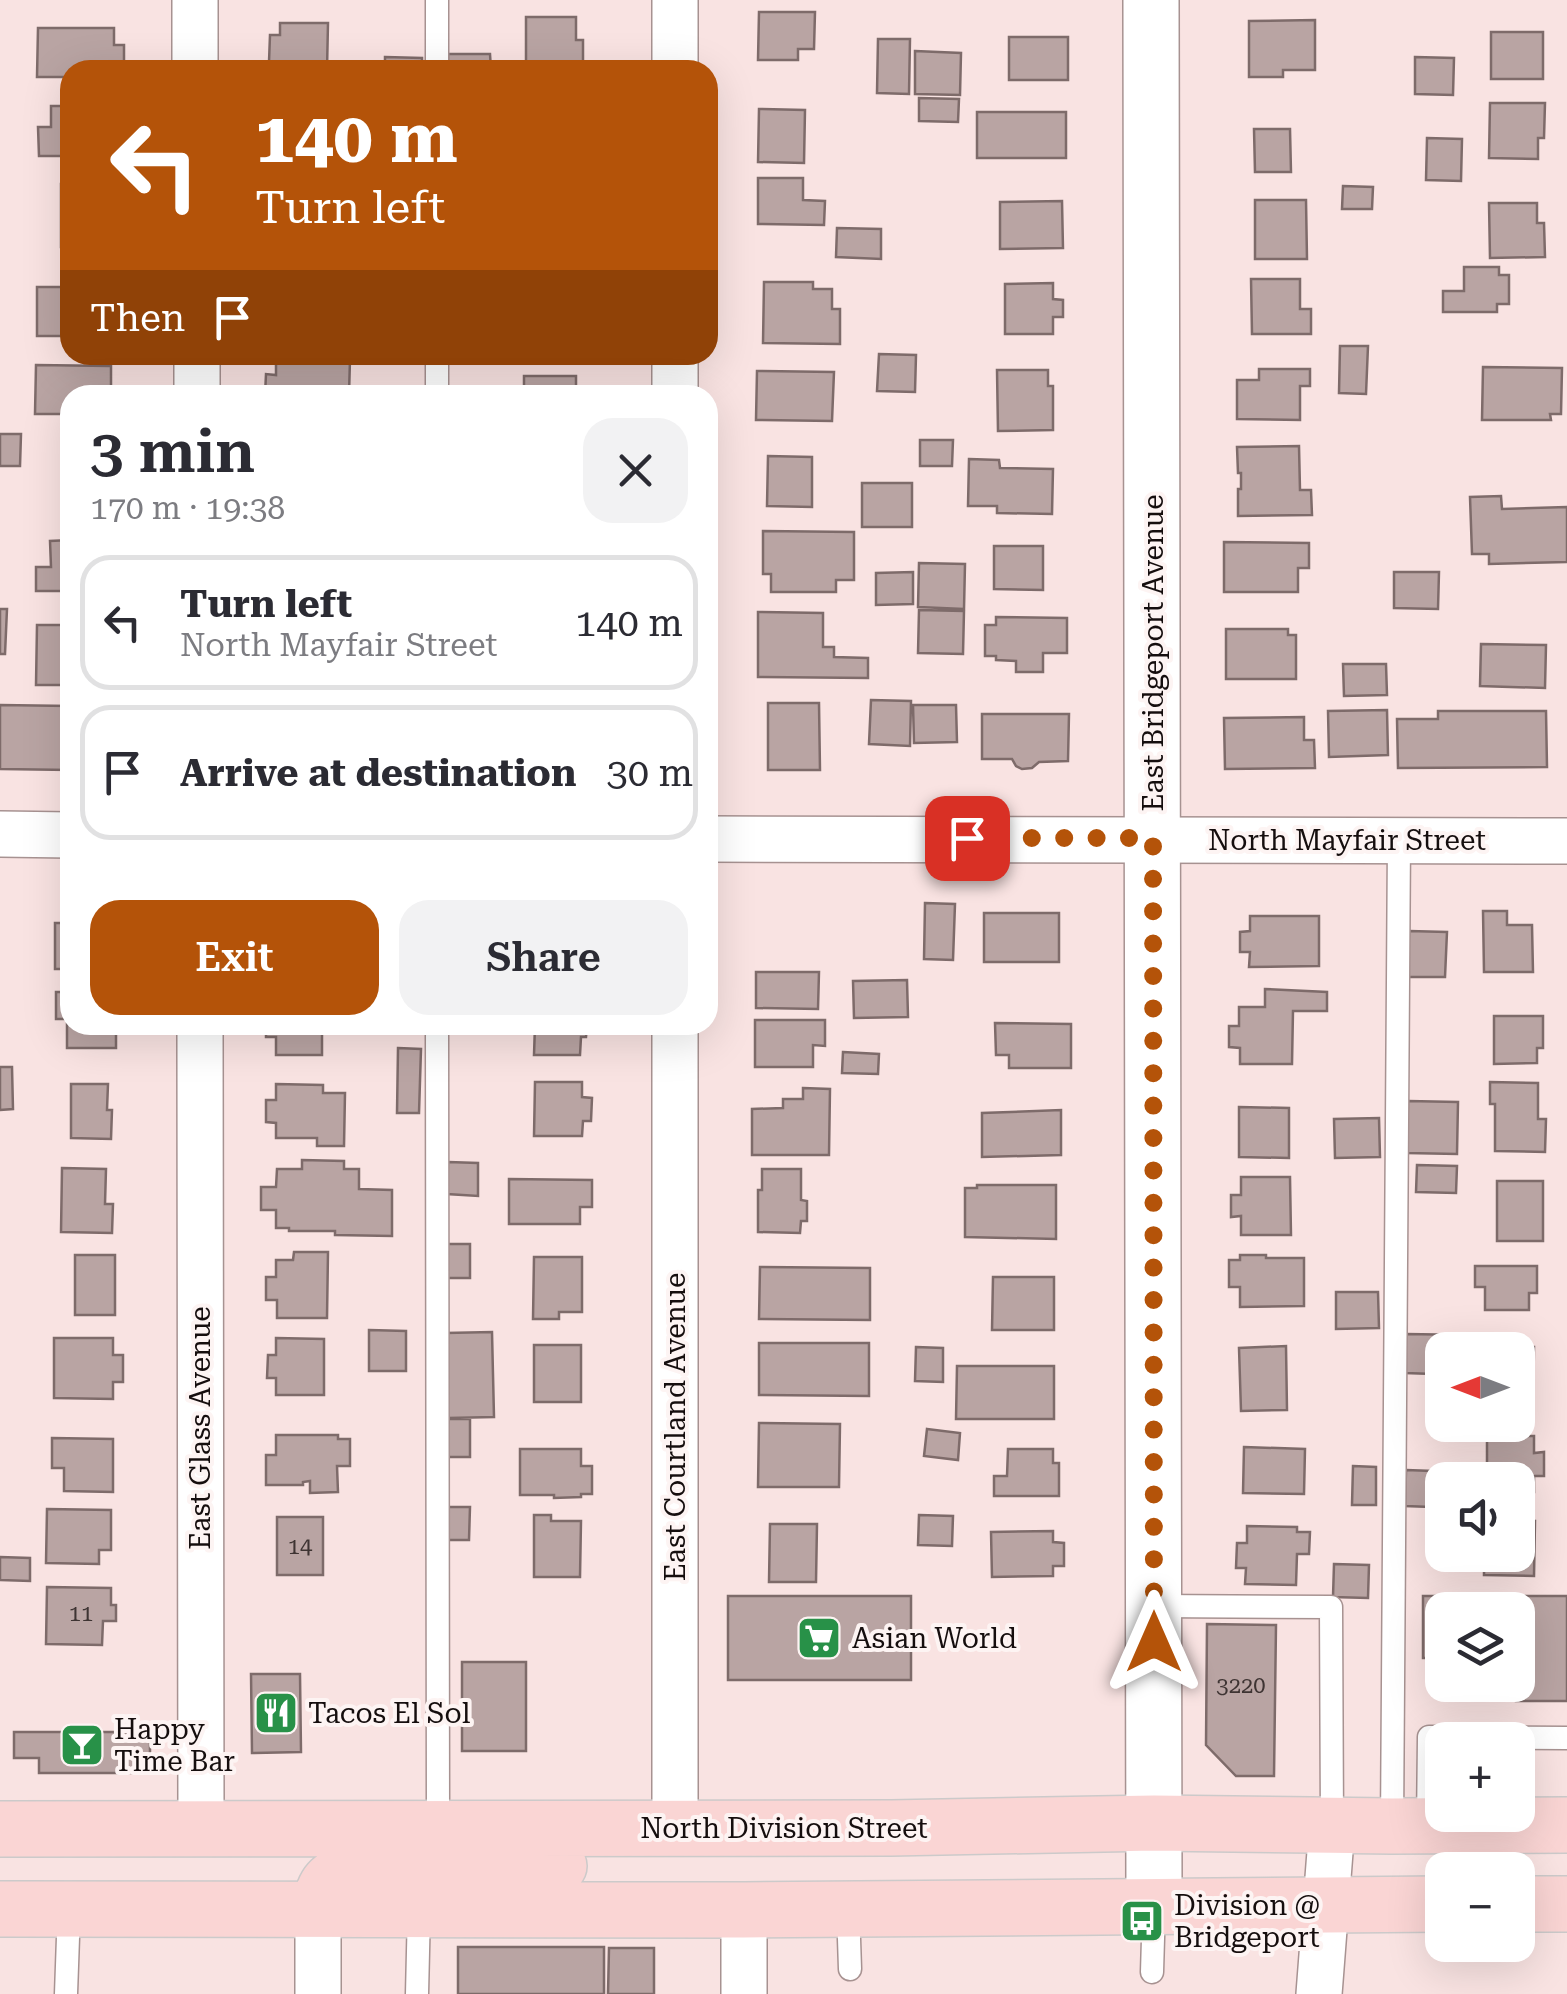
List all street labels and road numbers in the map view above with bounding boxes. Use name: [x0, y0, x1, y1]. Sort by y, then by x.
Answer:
street label: East Bridgeport Avenue: [1137, 494, 1170, 812]
street label: North Mayfair Street: [1208, 824, 1486, 857]
street label: East Courtland Avenue: [659, 1273, 692, 1581]
street label: East Glass Avenue: [184, 1306, 217, 1550]
street label: North Division Street: [640, 1812, 928, 1845]

